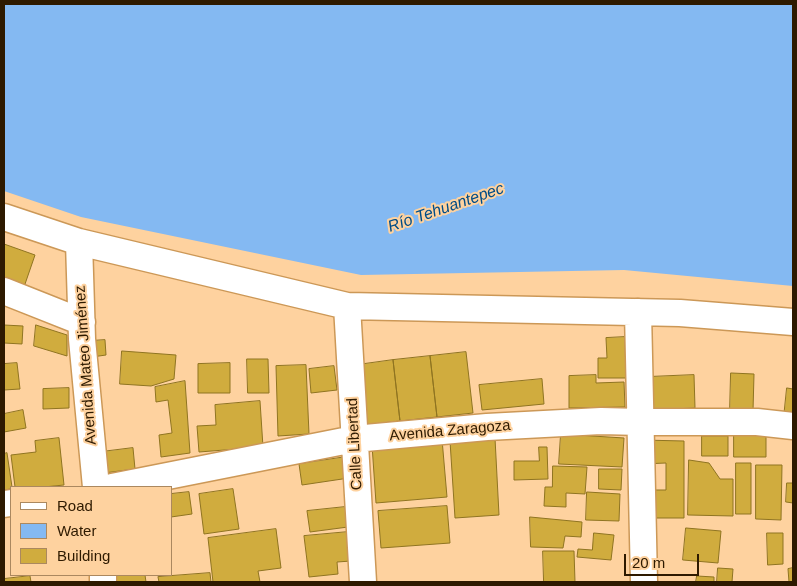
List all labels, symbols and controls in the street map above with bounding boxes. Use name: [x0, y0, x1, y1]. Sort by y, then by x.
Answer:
water label: Río Tehuantepec: [386, 179, 506, 237]
street label: Avenida Mateo Jiménez: [71, 285, 101, 445]
street label: Calle Libertad: [344, 397, 366, 491]
street label: Avenida Zaragoza: [389, 417, 511, 445]
legend: [10, 486, 172, 576]
text: Road: [57, 497, 93, 514]
text: Water: [57, 522, 96, 539]
scale bar: [627, 544, 702, 576]
text: Building: [57, 547, 110, 564]
text: 20 m: [632, 554, 665, 571]

